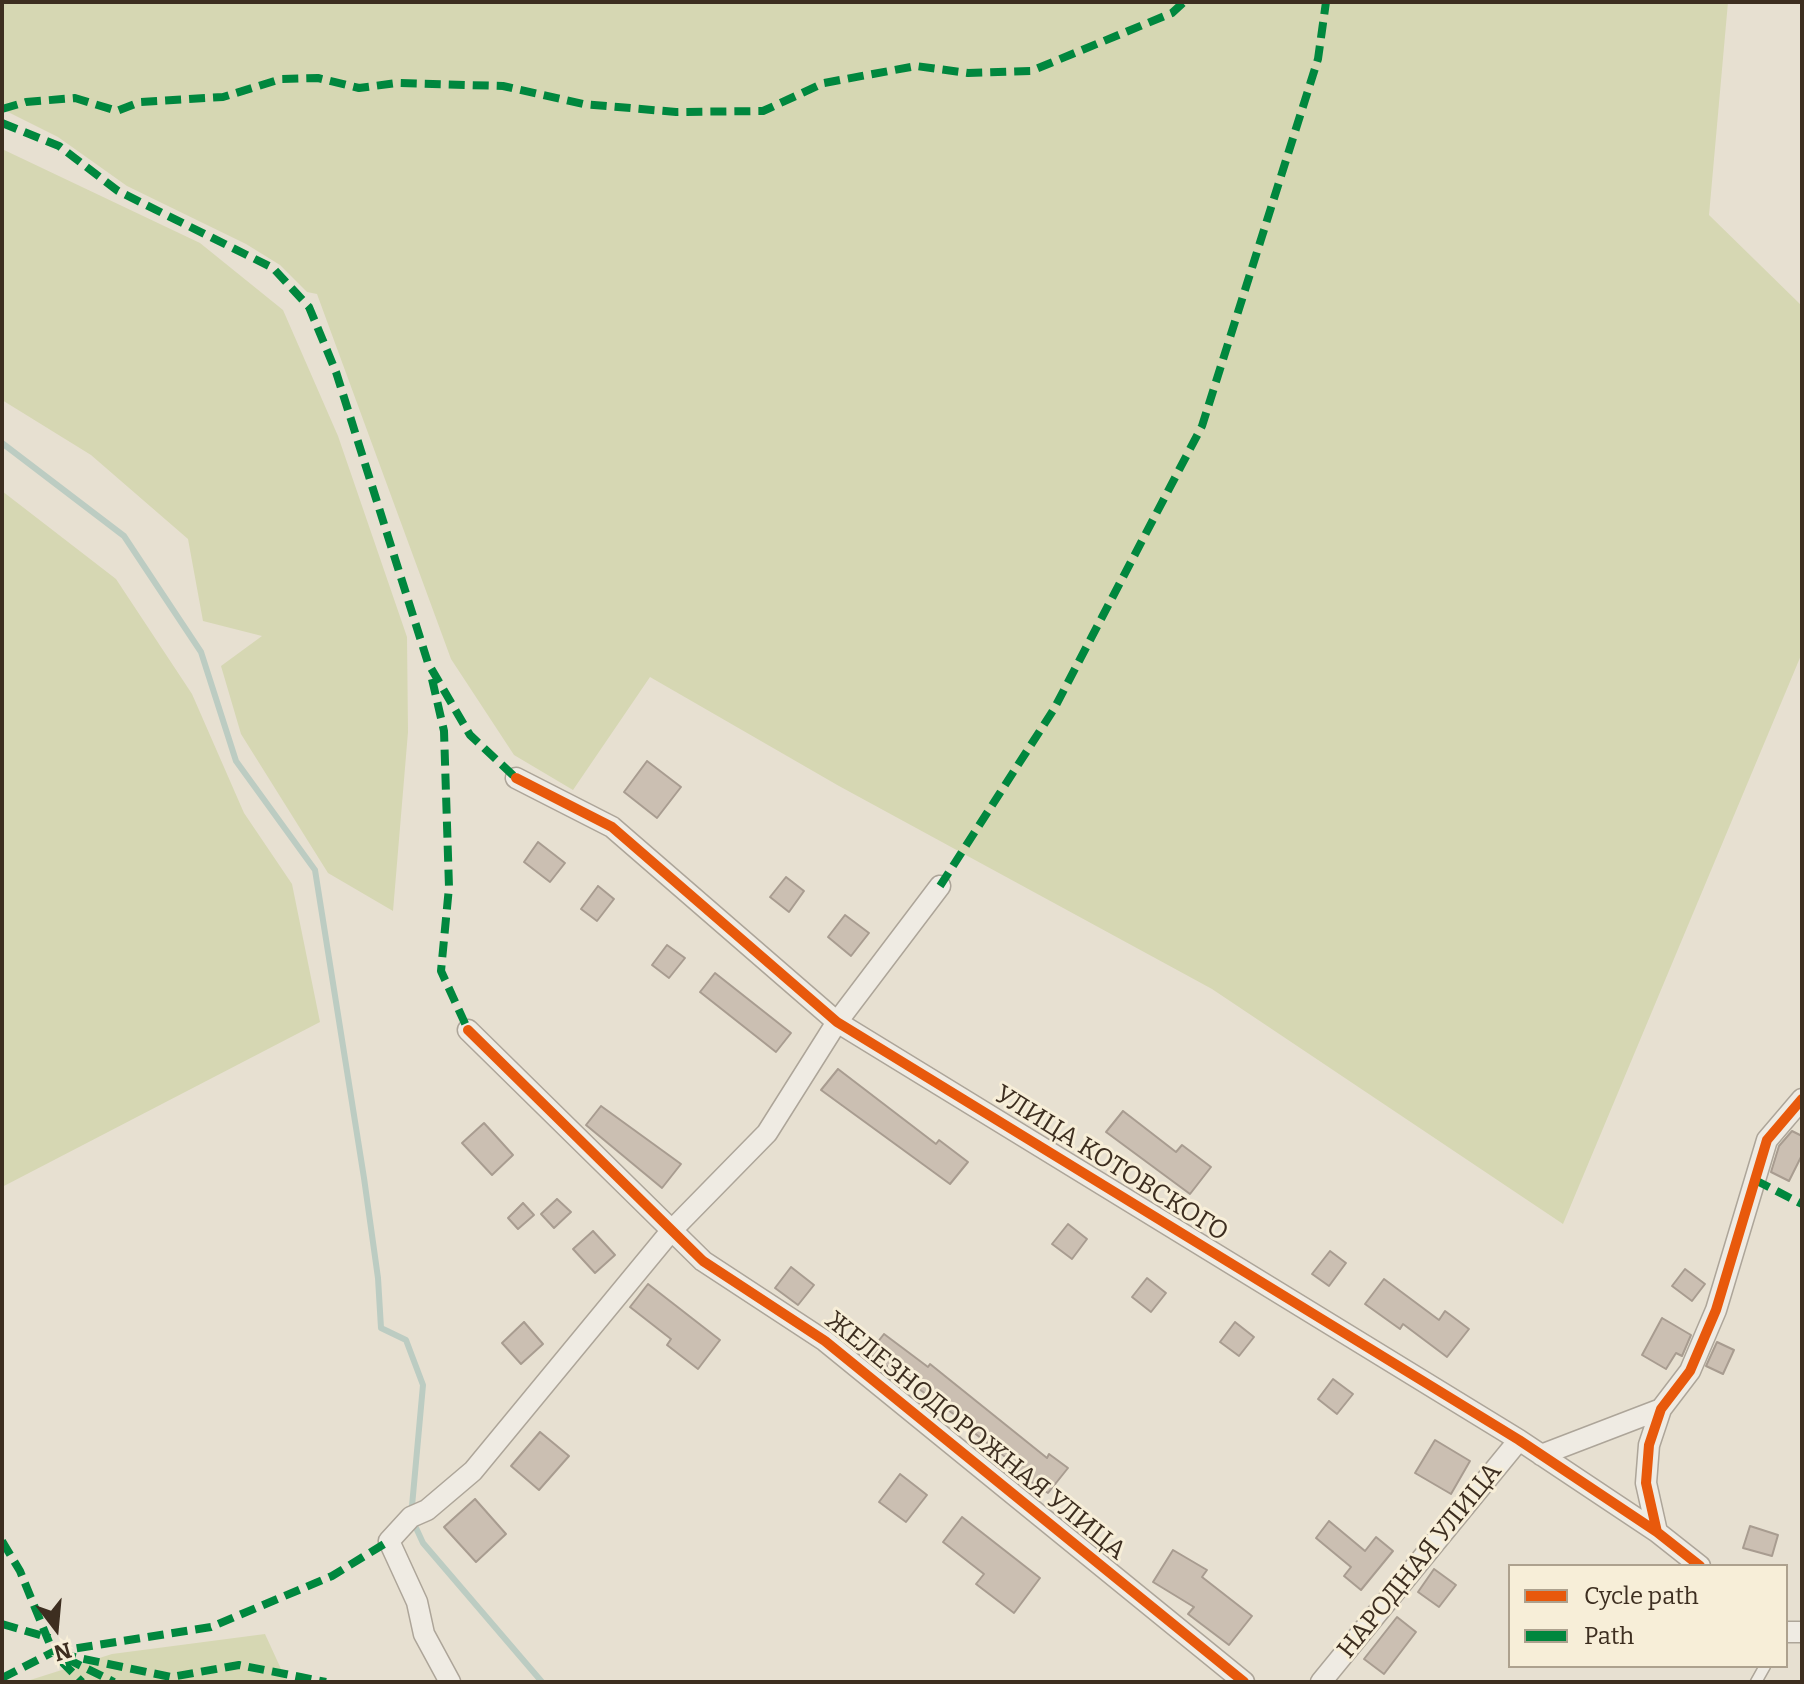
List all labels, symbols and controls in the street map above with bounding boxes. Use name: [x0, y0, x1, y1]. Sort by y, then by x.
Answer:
street label: УЛИЦА КОТОВСКОГО: [988, 1079, 1234, 1249]
street label: ЖЕЛЕЗНОДОРОЖНАЯ УЛИЦА: [818, 1305, 1132, 1567]
street label: НАРОДНАЯ УЛИЦА: [1332, 1457, 1508, 1665]
legend: [1508, 1564, 1788, 1668]
text: Cycle path: [1584, 1582, 1699, 1610]
north arrow: [16, 1588, 96, 1668]
text: Path: [1584, 1622, 1634, 1650]
text: N: [51, 1636, 75, 1667]

